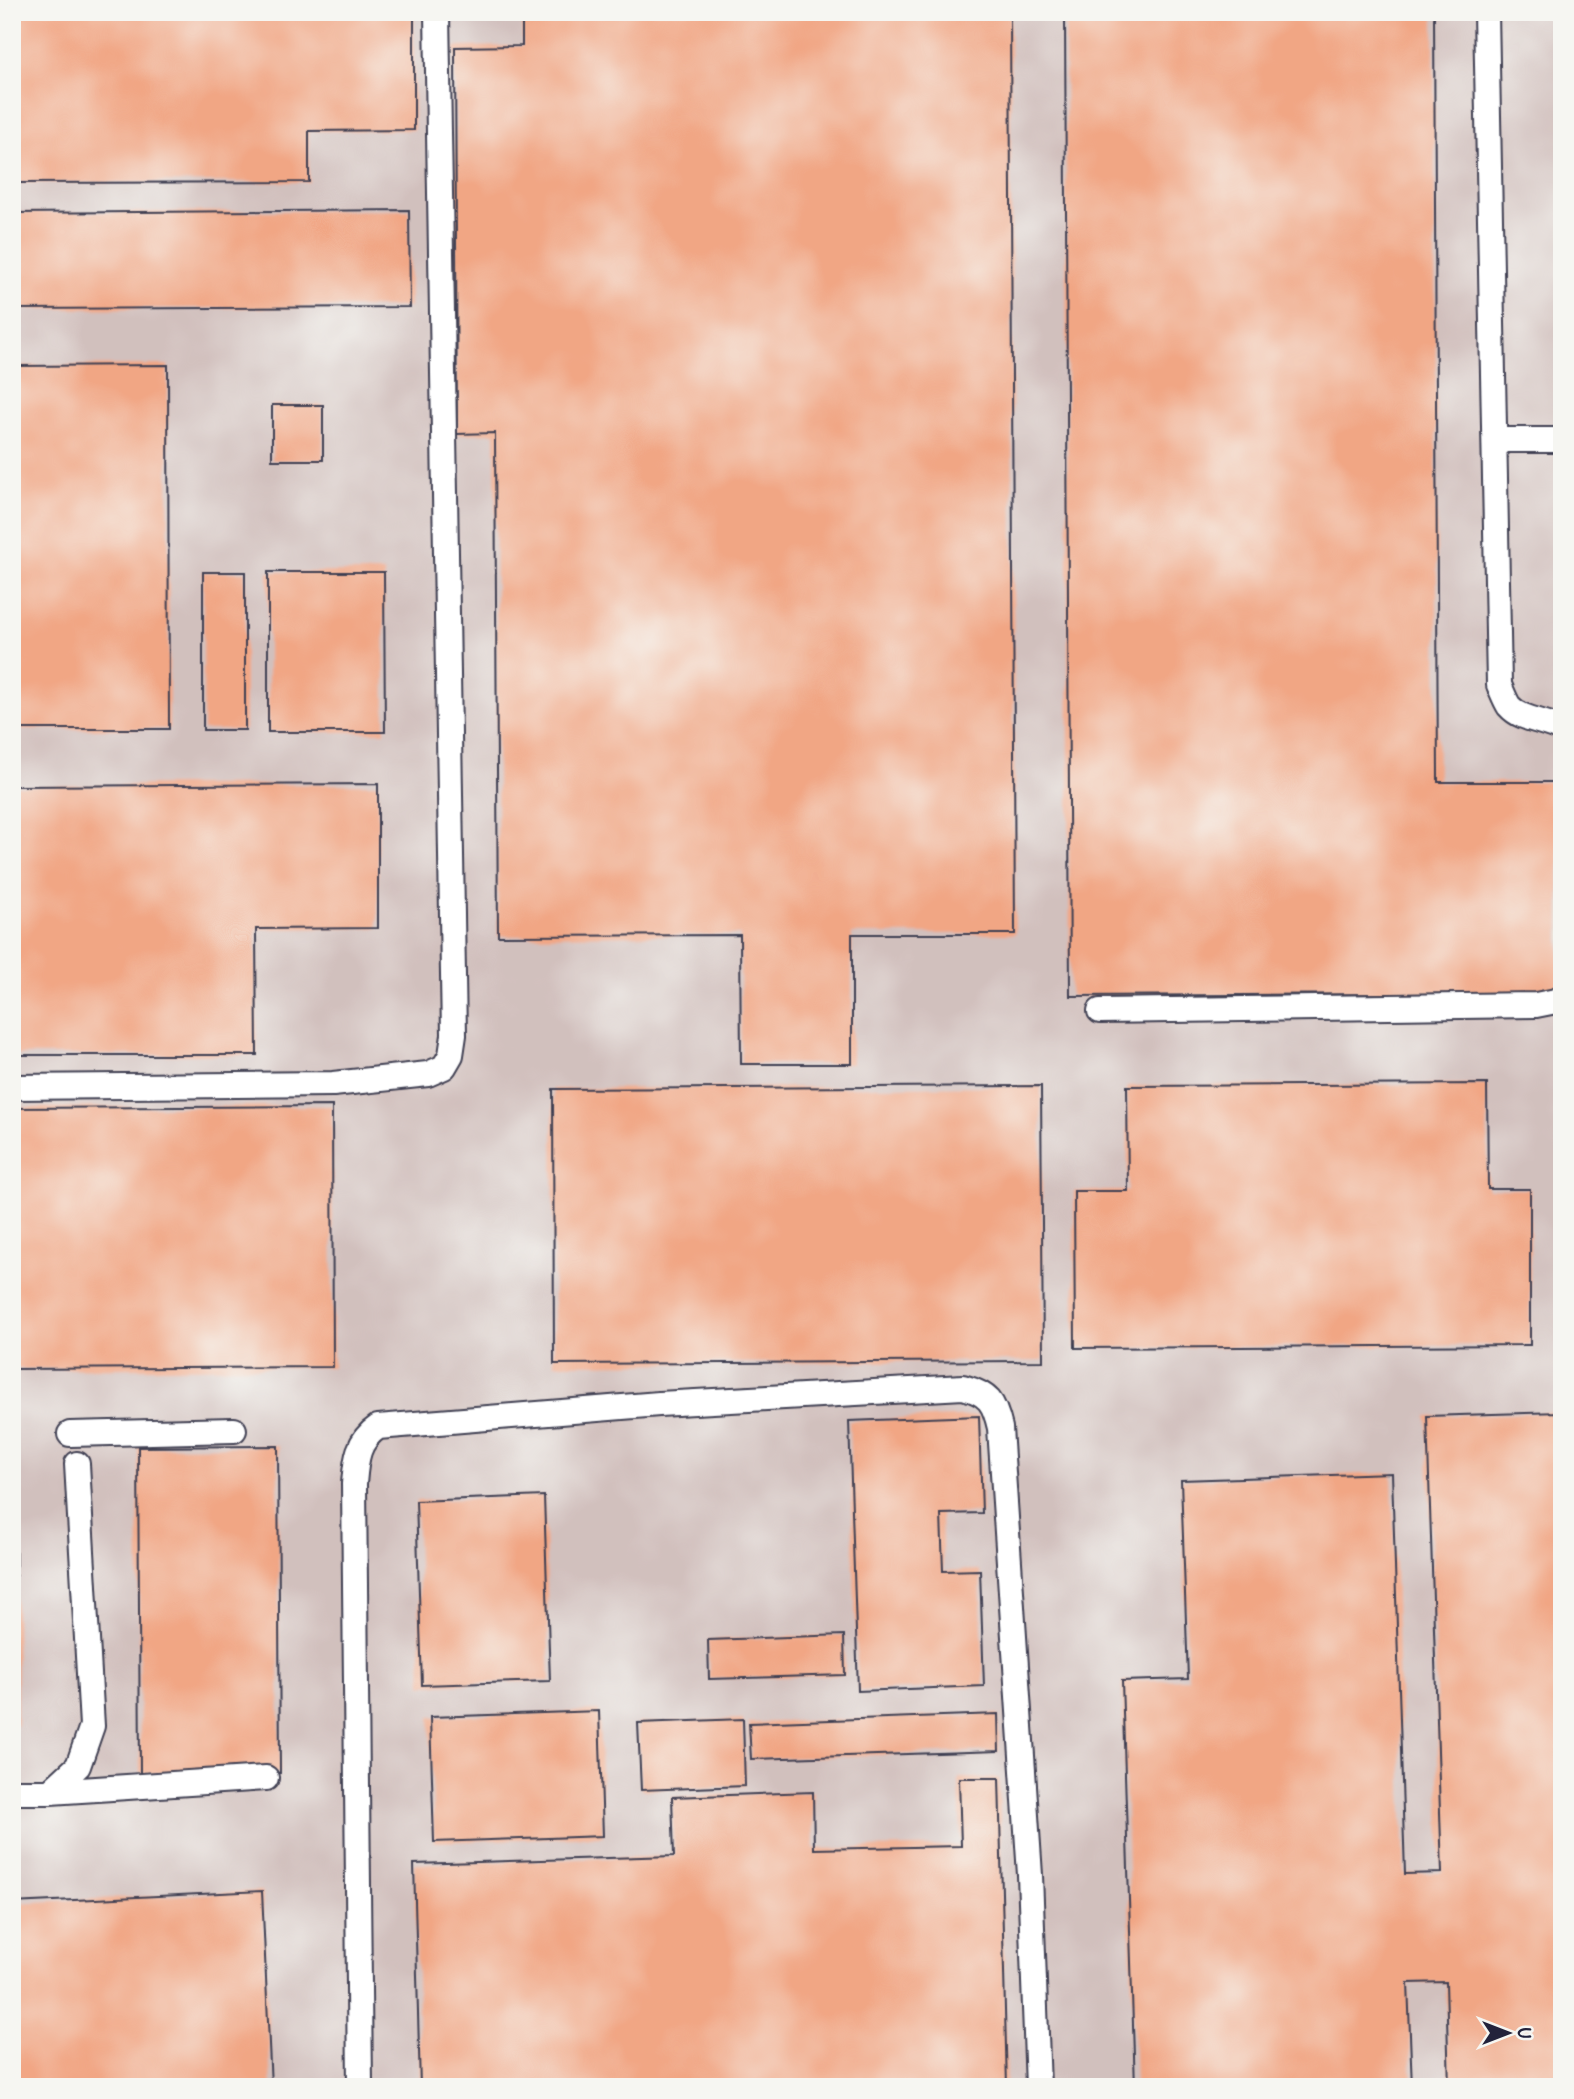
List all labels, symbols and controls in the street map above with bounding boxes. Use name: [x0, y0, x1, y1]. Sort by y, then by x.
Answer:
north arrow: [1472, 1997, 1542, 2068]
text: U: [1512, 2028, 1538, 2039]

